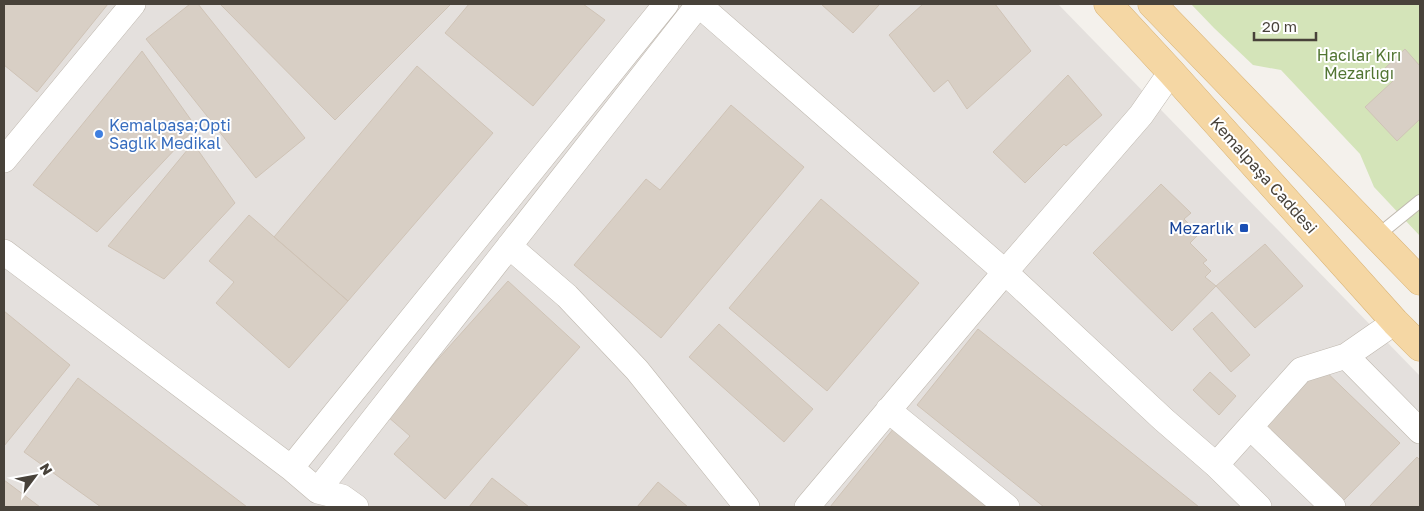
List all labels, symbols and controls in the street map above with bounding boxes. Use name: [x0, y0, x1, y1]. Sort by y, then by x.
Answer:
scale bar: [1254, 10, 1316, 42]
text: 20 m: [1262, 17, 1297, 35]
park label: Hacılar Kırı Mezarlığı: [1317, 45, 1401, 83]
street label: Kemalpaşa Caddesi: [1206, 112, 1322, 238]
place label: Kemalpaşa;Opti Sağlık Medikal: [109, 115, 231, 153]
marker: Kemalpaşa;Opti Sağlık Medikal: [93, 128, 105, 140]
place label: Mezarlık: [1169, 218, 1234, 238]
marker: Mezarlık: [1238, 222, 1250, 234]
north arrow: [10, 451, 60, 501]
text: N: [36, 460, 56, 478]

